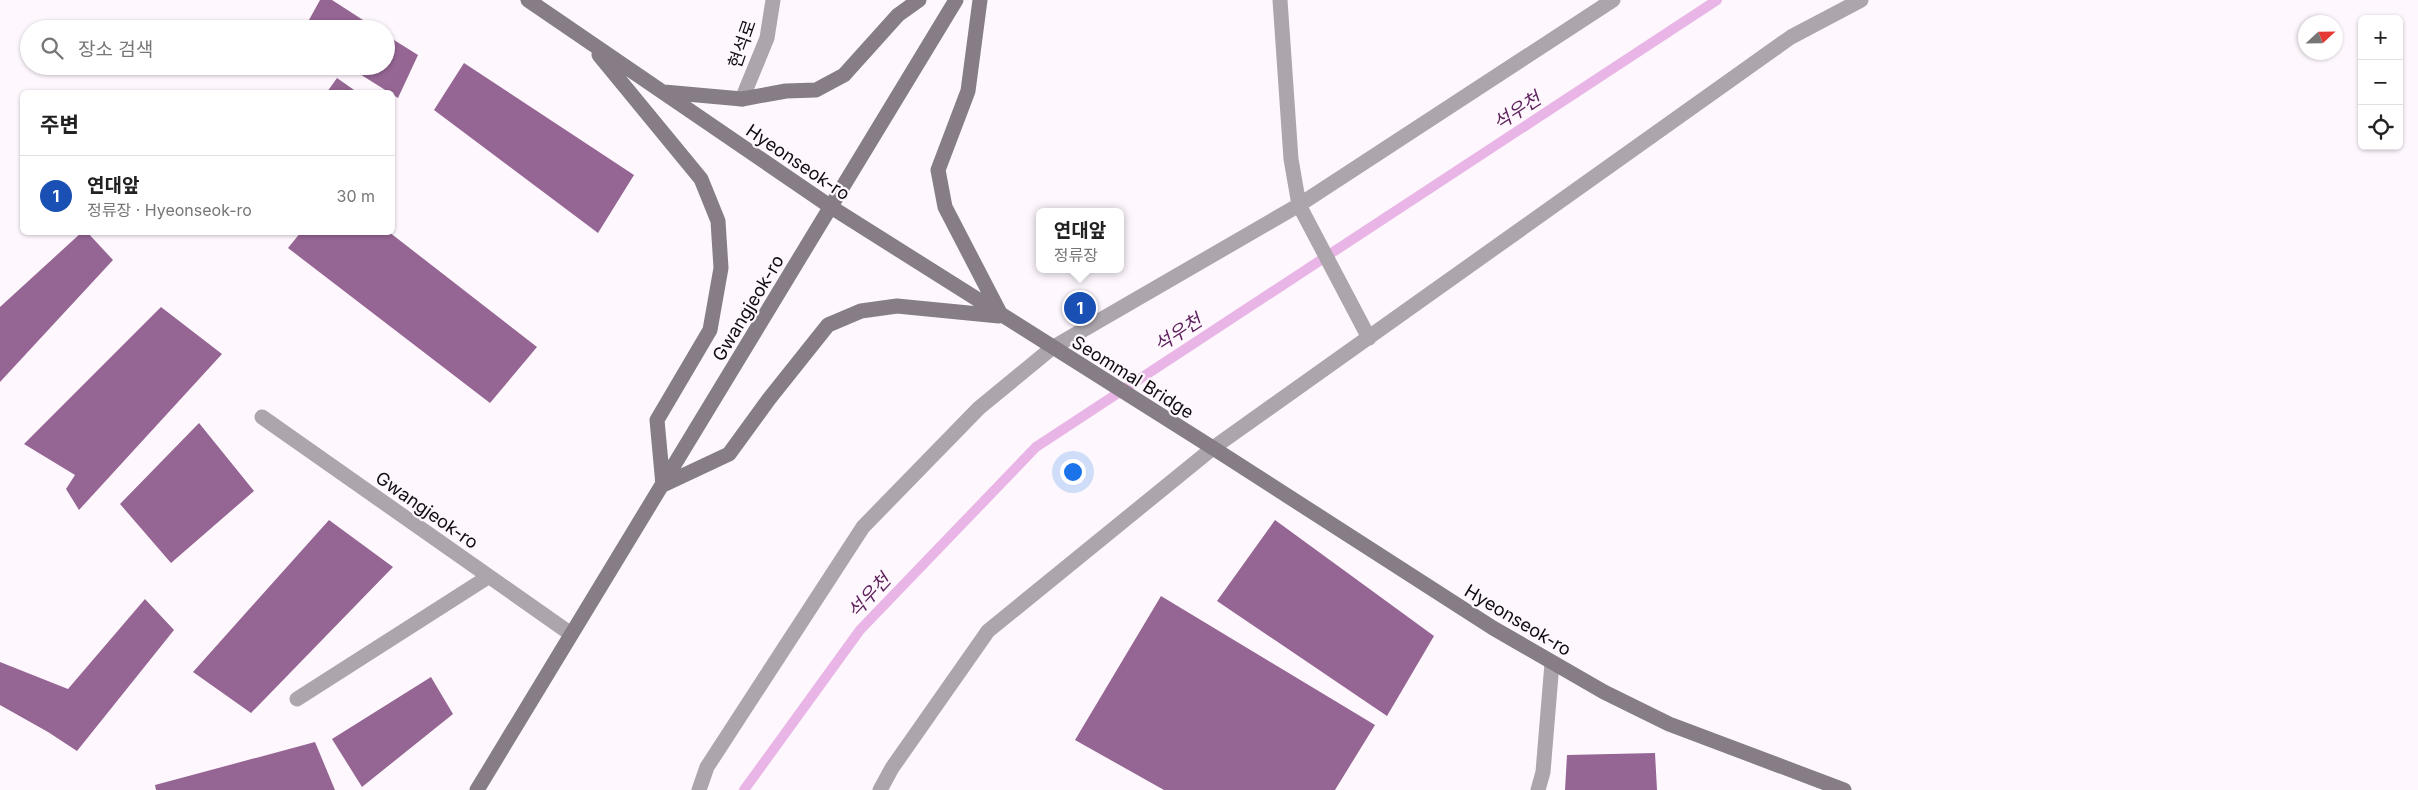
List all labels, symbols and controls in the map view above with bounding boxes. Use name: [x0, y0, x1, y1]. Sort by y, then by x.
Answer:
north arrow: [2298, 15, 2343, 60]
map controls: [2358, 15, 2403, 150]
button: +: [2358, 15, 2403, 60]
street label: 현석로: [724, 17, 760, 71]
search box: [20, 20, 395, 75]
icon: search: [38, 34, 66, 62]
text: 장소 검색: [78, 38, 153, 61]
button: −: [2358, 60, 2403, 105]
water label: 석우천: [1489, 86, 1547, 135]
button: locate: [2358, 105, 2403, 150]
text: 주변: [40, 112, 79, 137]
street label: Hyeonseok-ro: [742, 120, 854, 204]
text: 연대앞: [87, 174, 139, 197]
text: 1: [53, 186, 59, 206]
text: 30 m: [337, 186, 375, 206]
text: 정류장 · Hyeonseok-ro: [87, 200, 252, 220]
popup: [1036, 208, 1124, 273]
text: 연대앞: [1054, 219, 1106, 242]
text: 정류장: [1054, 245, 1098, 265]
street label: Gwangjeok-ro: [708, 251, 788, 365]
pin: 1: [1064, 289, 1096, 327]
water label: 석우천: [1150, 308, 1208, 357]
street label: Seommal Bridge: [1068, 331, 1198, 423]
your location: [1060, 459, 1086, 485]
street label: Gwangjeok-ro: [372, 467, 482, 553]
water label: 석우천: [843, 568, 896, 623]
street label: Hyeonseok-ro: [1461, 580, 1575, 660]

